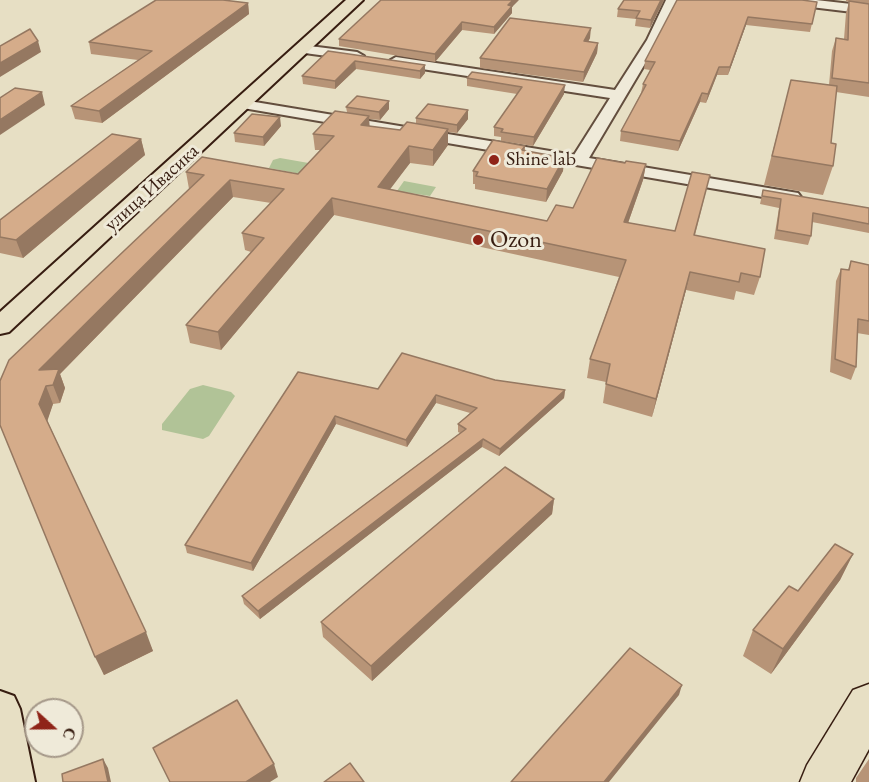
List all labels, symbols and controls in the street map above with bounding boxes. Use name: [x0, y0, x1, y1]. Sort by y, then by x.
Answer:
street label: улица Ивасика: [100, 139, 204, 237]
place label: Shine lab: [506, 148, 576, 172]
marker: Shine lab: [487, 153, 501, 167]
place label: Ozon: [490, 226, 542, 254]
marker: Ozon: [471, 233, 485, 247]
north arrow: [24, 698, 84, 758]
text: С: [58, 725, 81, 743]

